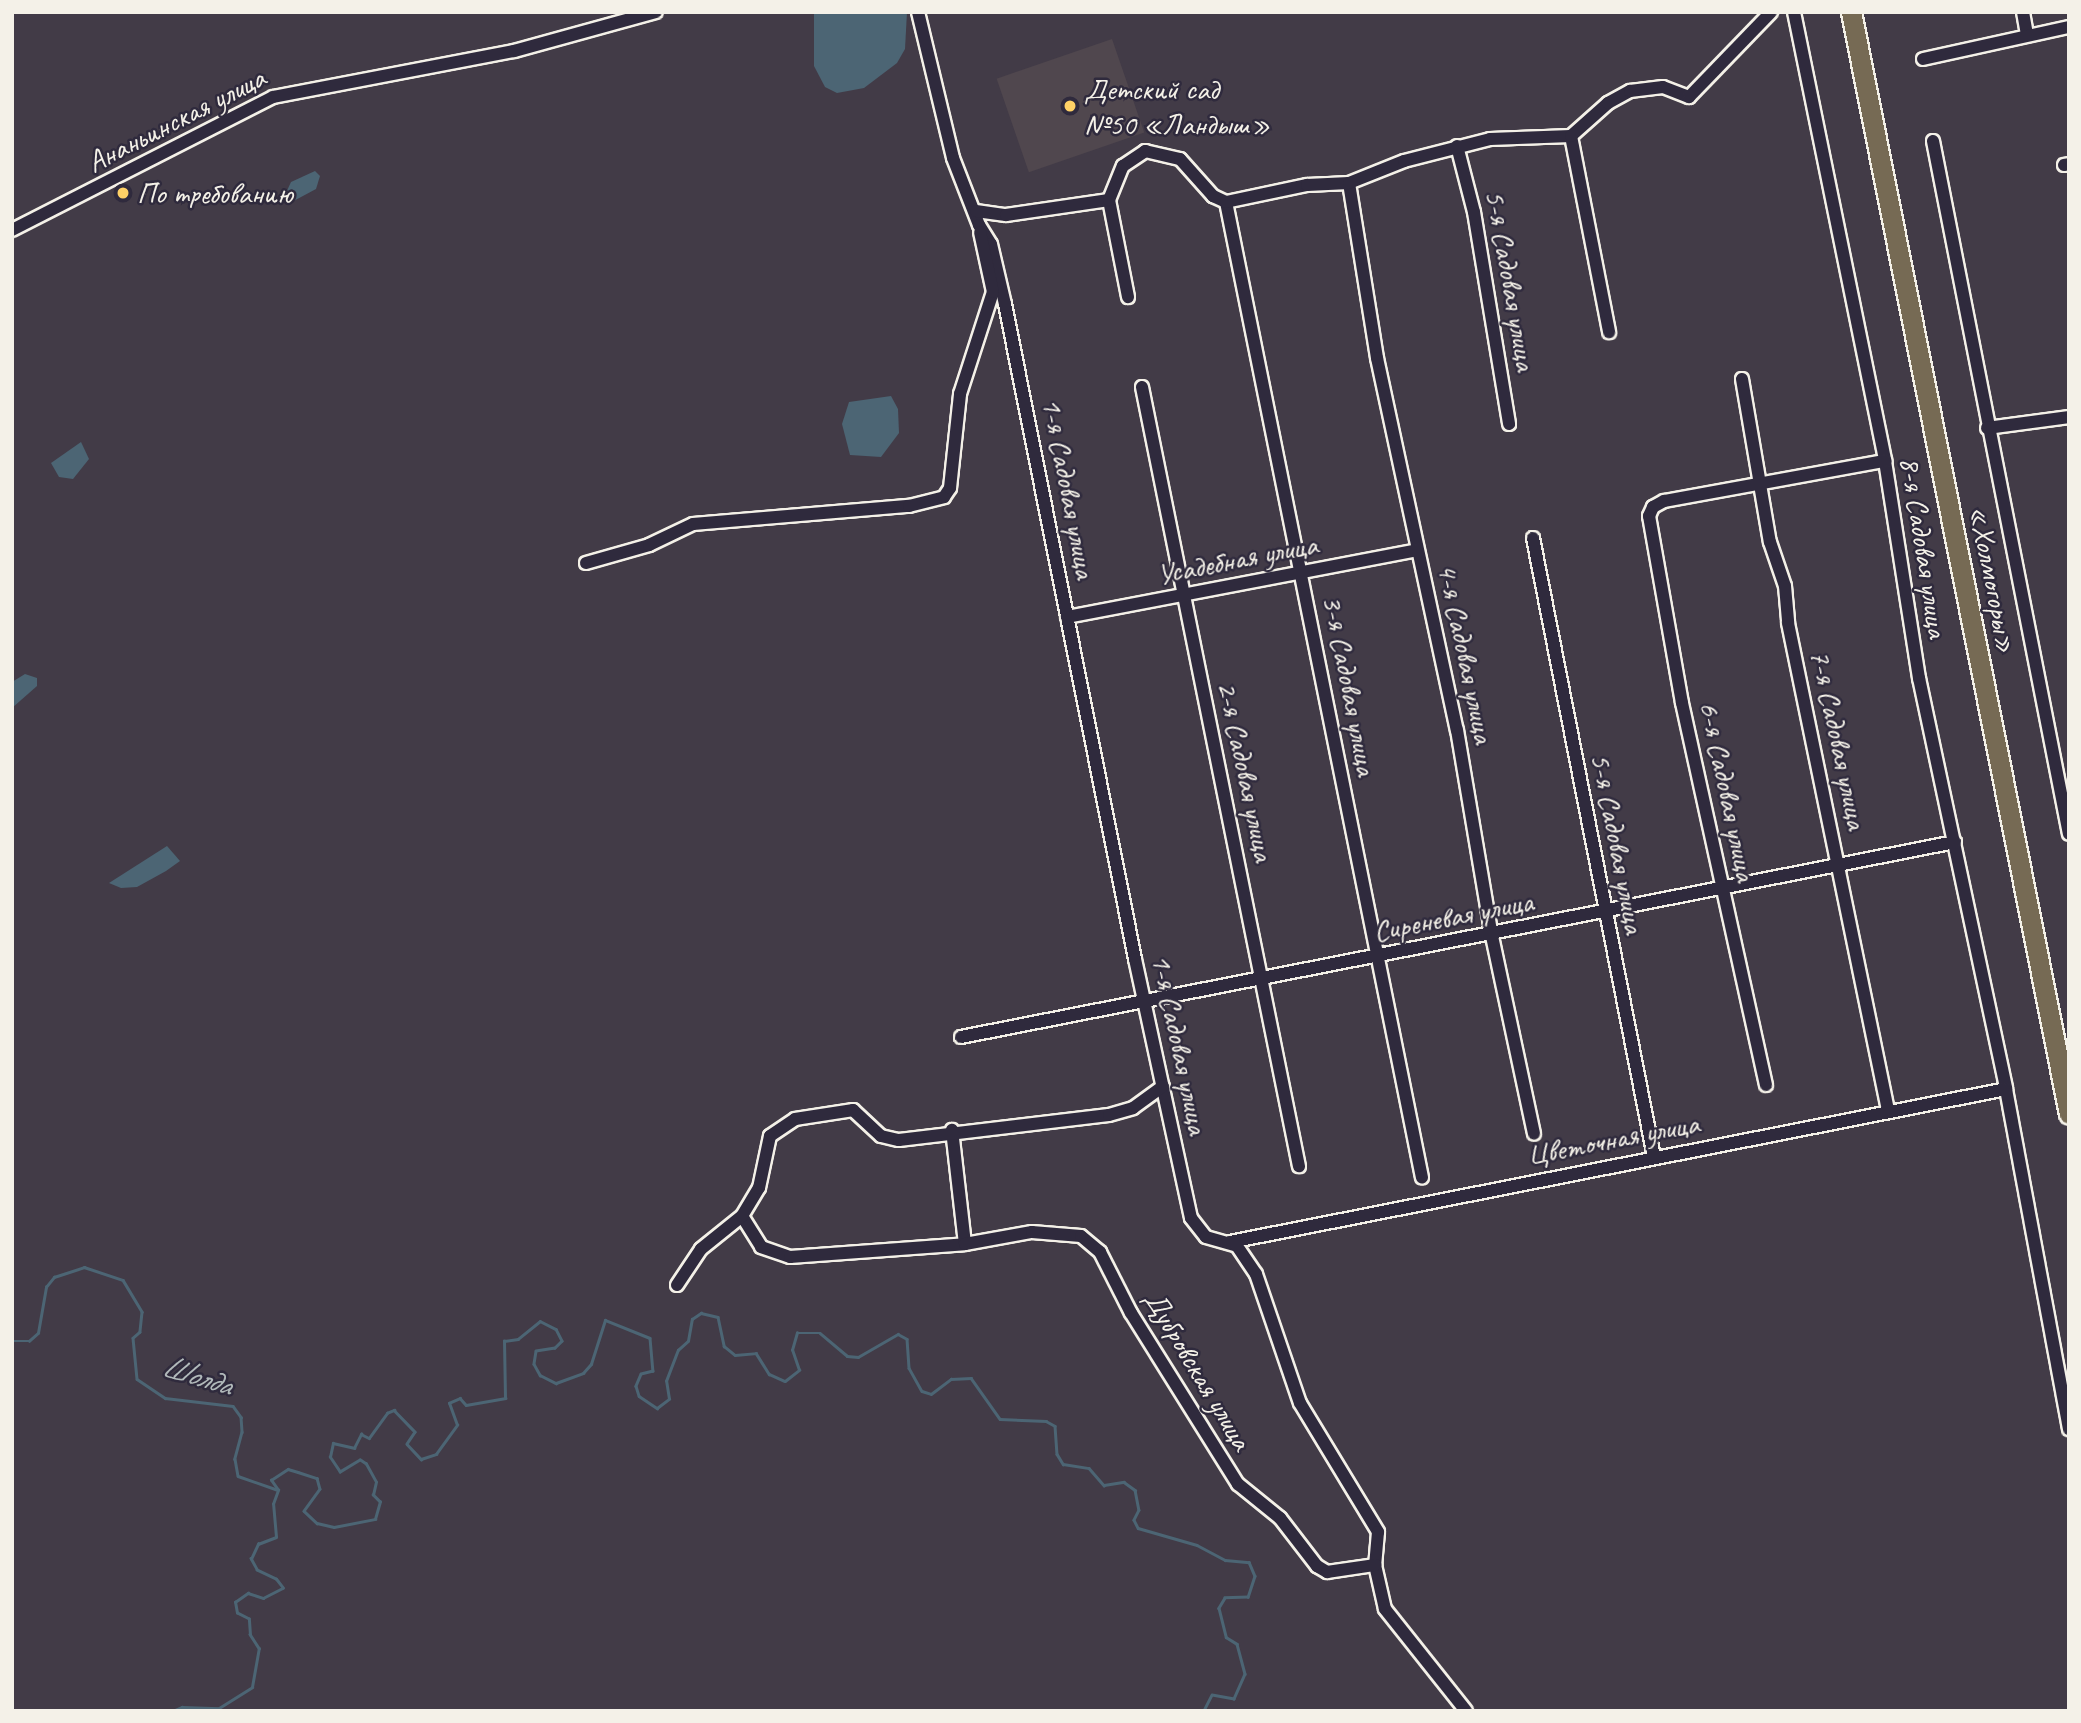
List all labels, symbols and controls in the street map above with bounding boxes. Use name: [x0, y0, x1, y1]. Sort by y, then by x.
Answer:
street label: Ананьинская улица: [80, 59, 272, 181]
place label: Детский сад №50 «Ландыш»: [1084, 71, 1270, 141]
marker: Детский сад №50 «Ландыш»: [1062, 98, 1078, 114]
place label: По требованию: [137, 175, 288, 211]
marker: По требованию: [115, 185, 131, 201]
street label: 5-я Садовая улица: [1477, 185, 1545, 375]
street label: 1-я Садовая улица: [1033, 393, 1105, 583]
street label: 8-я Садовая улица: [1892, 452, 1956, 642]
street label: «Холмогоры»: [1961, 502, 2025, 656]
street label: Усадебная улица: [1152, 526, 1322, 592]
street label: 4-я Садовая улица: [1429, 558, 1503, 748]
street label: 3-я Садовая улица: [1314, 590, 1386, 780]
street label: 7-я Садовая улица: [1802, 644, 1876, 834]
street label: 2-я Садовая улица: [1209, 676, 1283, 866]
street label: 6-я Садовая улица: [1691, 696, 1765, 886]
street label: 5-я Садовая улица: [1582, 748, 1654, 938]
street label: Сиреневая улица: [1369, 883, 1537, 949]
street label: 1-я Садовая улица: [1143, 949, 1217, 1139]
street label: Цветочная улица: [1523, 1104, 1703, 1174]
street label: Дубровская улица: [1136, 1283, 1260, 1457]
water label: Шолда: [158, 1347, 236, 1405]

